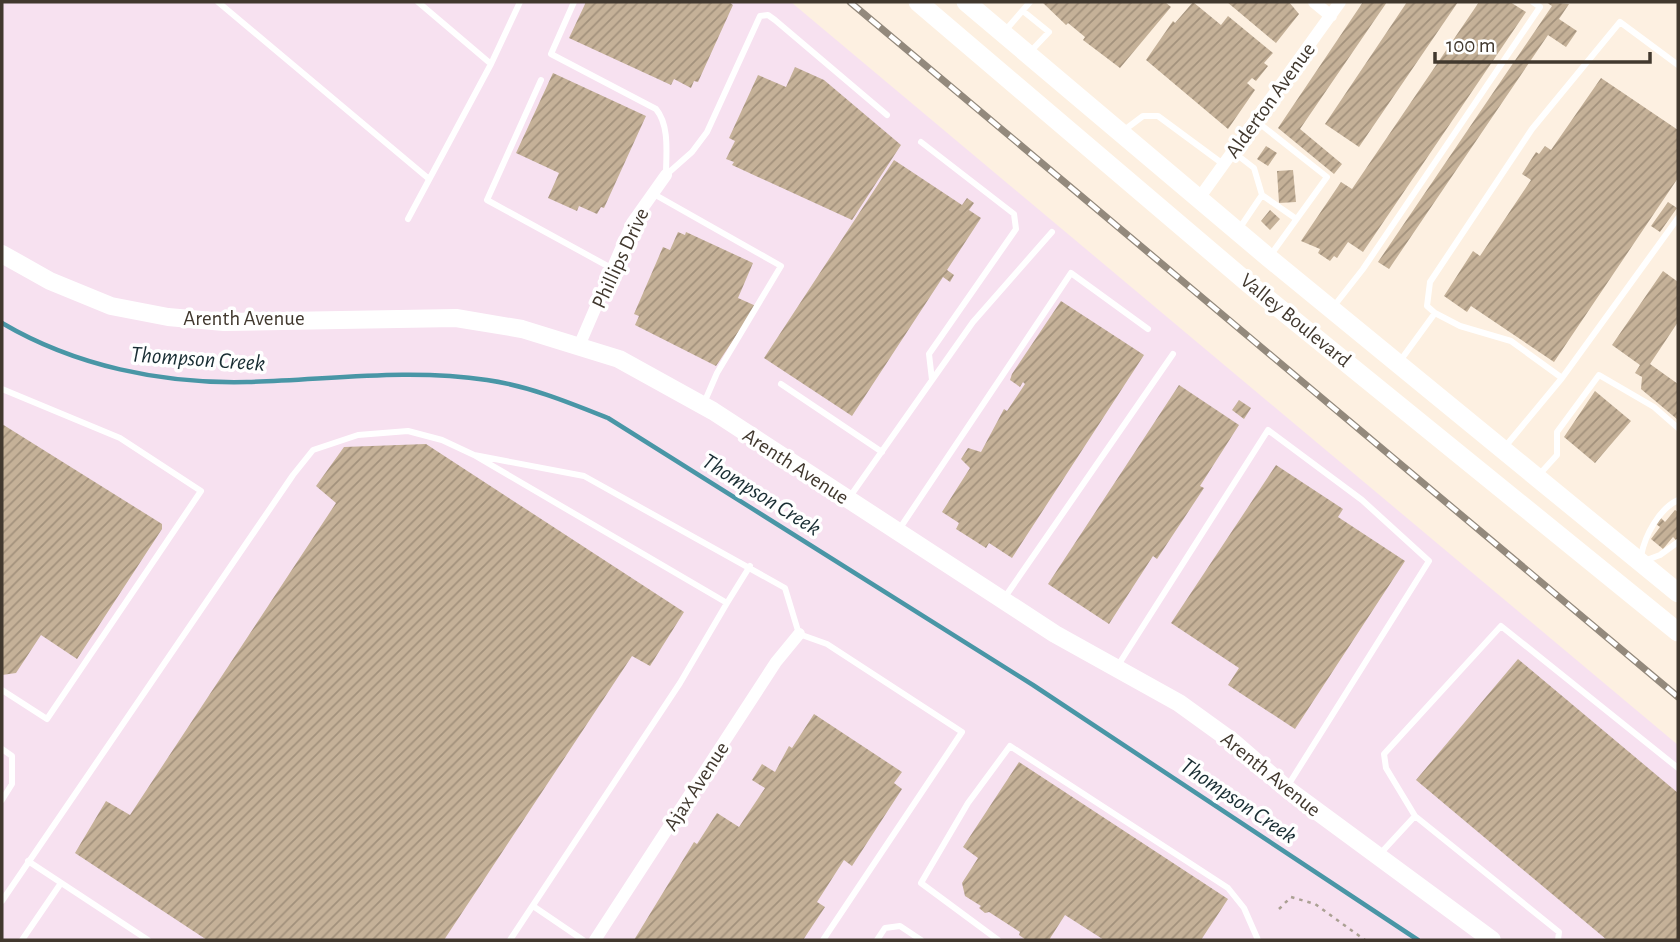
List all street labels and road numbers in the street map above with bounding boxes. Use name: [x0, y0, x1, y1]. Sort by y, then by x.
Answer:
street label: Alderton Avenue: [1222, 39, 1319, 162]
street label: Phillips Drive: [588, 205, 653, 312]
street label: Valley Boulevard: [1236, 270, 1355, 371]
street label: Arenth Avenue: [183, 308, 305, 329]
street label: Arenth Avenue: [739, 425, 852, 508]
street label: Arenth Avenue: [1217, 728, 1325, 821]
street label: Ajax Avenue: [660, 738, 733, 834]

